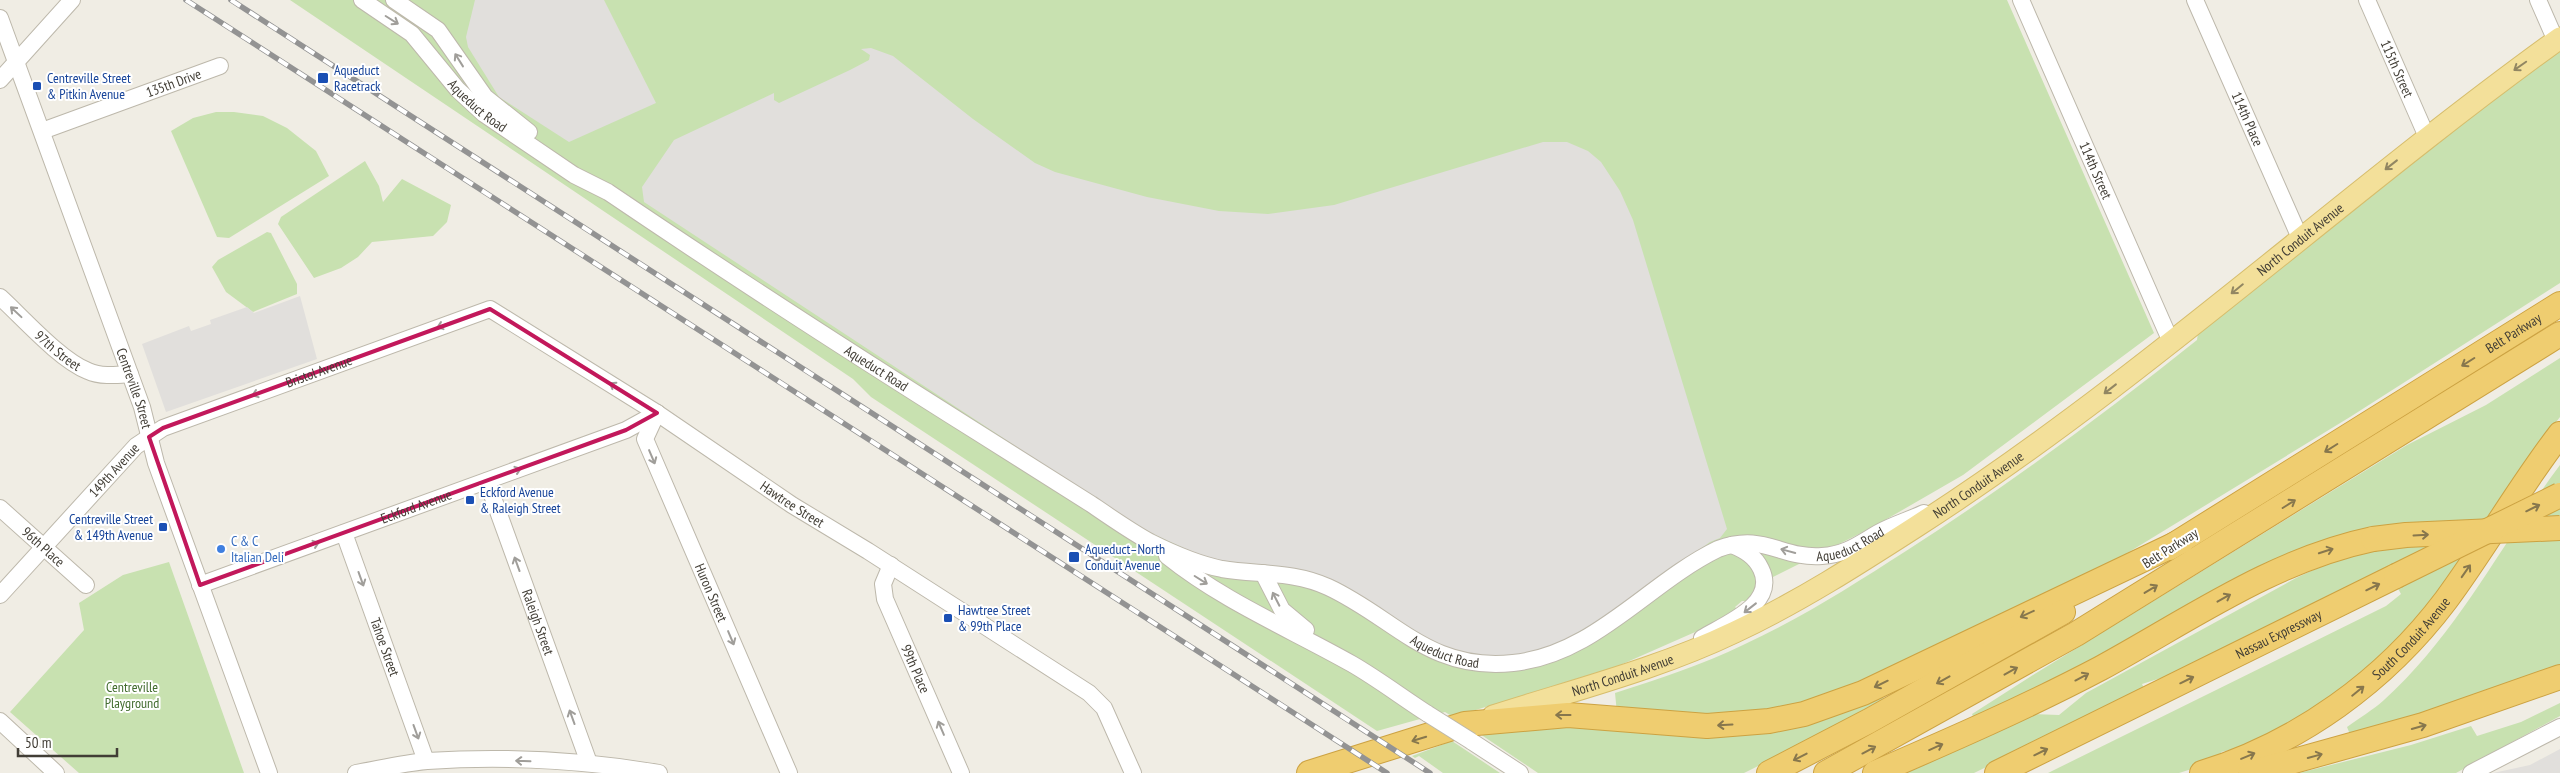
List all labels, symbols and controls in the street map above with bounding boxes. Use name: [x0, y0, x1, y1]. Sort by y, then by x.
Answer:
one-way arrow: [385, 15, 399, 25]
street label: 115th Street: [2377, 37, 2418, 100]
one-way arrow: [454, 53, 464, 67]
place label: Aqueduct Racetrack: [334, 61, 381, 95]
one-way arrow: [2513, 61, 2527, 71]
street label: 135th Drive: [143, 65, 204, 101]
place label: Centreville Street & Pitkin Avenue: [47, 69, 131, 103]
marker: Aqueduct Racetrack: [316, 71, 330, 85]
street label: Aqueduct Road: [444, 76, 510, 136]
marker: Centreville Street & Pitkin Avenue: [31, 80, 43, 92]
street label: 114th Place: [2228, 89, 2267, 149]
street label: 114th Street: [2075, 139, 2116, 202]
one-way arrow: [2385, 160, 2398, 171]
street label: North Conduit Avenue: [2253, 199, 2347, 280]
one-way arrow: [2231, 283, 2244, 294]
one-way arrow: [10, 306, 23, 318]
street label: Belt Parkway: [2482, 308, 2545, 357]
one-way arrow: [437, 321, 453, 330]
street label: 97th Street: [31, 326, 84, 375]
street label: Aqueduct Road: [841, 341, 912, 395]
street label: Centreville Street: [112, 346, 156, 431]
street label: Bristol Avenue: [283, 351, 355, 392]
one-way arrow: [2462, 357, 2476, 367]
one-way arrow: [609, 382, 623, 392]
one-way arrow: [2104, 384, 2117, 395]
one-way arrow: [252, 389, 267, 398]
street label: 149th Avenue: [85, 439, 143, 501]
one-way arrow: [2324, 443, 2338, 453]
street label: North Conduit Avenue: [1929, 447, 2027, 522]
one-way arrow: [648, 449, 658, 464]
one-way arrow: [506, 466, 521, 475]
street label: Hawtree Street: [757, 477, 828, 531]
place label: Eckford Avenue & Raleigh Street: [480, 483, 561, 517]
street label: Eckford Avenue: [378, 485, 454, 527]
marker: Eckford Avenue & Raleigh Street: [464, 494, 476, 506]
one-way arrow: [2282, 498, 2296, 508]
one-way arrow: [2526, 503, 2541, 513]
place label: Centreville Street & 149th Avenue: [69, 510, 153, 544]
marker: Centreville Street & 149th Avenue: [157, 521, 169, 533]
street label: Aqueduct Road: [1816, 522, 1887, 565]
street label: 96th Place: [18, 523, 69, 571]
street label: Belt Parkway: [2139, 523, 2202, 572]
one-way arrow: [2413, 530, 2429, 539]
place label: C & C Italian Deli: [231, 532, 284, 566]
one-way arrow: [304, 540, 319, 549]
place label: Aqueduct–North Conduit Avenue: [1085, 540, 1165, 574]
marker: C & C Italian Deli: [215, 543, 227, 555]
one-way arrow: [1780, 546, 1796, 556]
one-way arrow: [2317, 546, 2333, 555]
marker: Aqueduct–North Conduit Avenue: [1067, 550, 1081, 564]
one-way arrow: [512, 557, 521, 573]
street label: Huron Street: [691, 561, 732, 625]
one-way arrow: [2461, 564, 2471, 578]
one-way arrow: [357, 571, 366, 586]
one-way arrow: [1194, 576, 1208, 586]
one-way arrow: [2365, 582, 2380, 592]
one-way arrow: [2143, 583, 2157, 593]
street label: Raleigh Street: [518, 587, 558, 658]
one-way arrow: [1271, 592, 1280, 607]
one-way arrow: [2217, 593, 2231, 603]
street label: South Conduit Avenue: [2368, 593, 2454, 683]
place label: Hawtree Street & 99th Place: [958, 601, 1031, 635]
one-way arrow: [1743, 603, 1757, 613]
street label: Nassau Expressway: [2233, 605, 2325, 663]
one-way arrow: [2020, 609, 2035, 619]
marker: Hawtree Street & 99th Place: [942, 612, 954, 624]
street label: Tahoe Street: [366, 615, 404, 679]
one-way arrow: [726, 630, 736, 645]
street label: Aqueduct Road: [1407, 631, 1480, 672]
street label: 99th Place: [897, 642, 934, 696]
street label: North Conduit Avenue: [1570, 650, 1676, 700]
one-way arrow: [2003, 666, 2018, 676]
one-way arrow: [2075, 672, 2090, 682]
one-way arrow: [1936, 675, 1951, 685]
one-way arrow: [2179, 675, 2194, 685]
park label: Centreville Playground: [105, 678, 159, 712]
one-way arrow: [1873, 680, 1888, 690]
one-way arrow: [2351, 685, 2364, 696]
one-way arrow: [567, 710, 576, 725]
one-way arrow: [1555, 710, 1571, 720]
one-way arrow: [1717, 720, 1733, 729]
one-way arrow: [936, 721, 946, 736]
one-way arrow: [2410, 721, 2426, 731]
one-way arrow: [412, 724, 421, 739]
scale bar: [18, 726, 116, 758]
text: 50 m: [25, 733, 51, 752]
one-way arrow: [1411, 734, 1427, 744]
one-way arrow: [1928, 742, 1943, 752]
one-way arrow: [1861, 745, 1876, 754]
one-way arrow: [2033, 747, 2048, 756]
one-way arrow: [2240, 751, 2255, 760]
one-way arrow: [2307, 751, 2323, 761]
one-way arrow: [1793, 753, 1808, 762]
one-way arrow: [515, 756, 531, 765]

